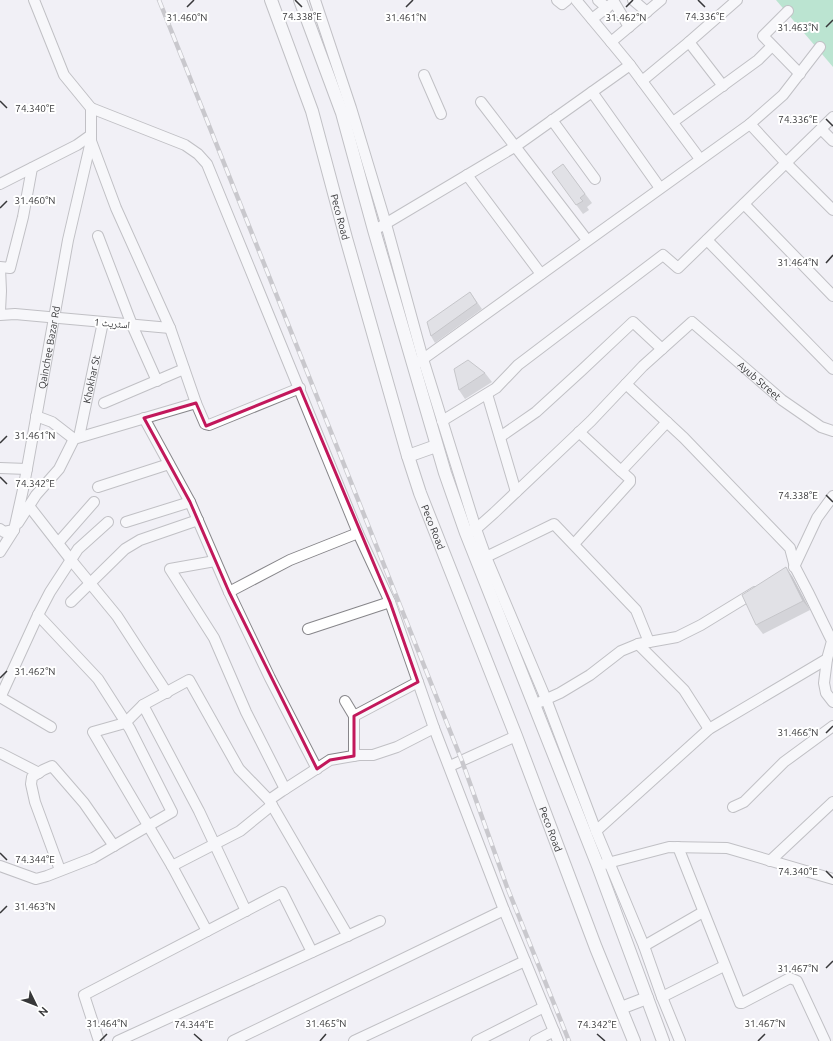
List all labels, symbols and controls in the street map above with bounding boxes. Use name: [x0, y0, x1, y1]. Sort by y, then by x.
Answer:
text: 74.338°E: [282, 11, 322, 22]
text: 74.336°E: [685, 11, 725, 22]
text: 31.460°N: [166, 12, 208, 23]
text: 31.461°N: [385, 12, 427, 23]
text: 31.462°N: [605, 12, 647, 23]
text: 31.463°N: [777, 22, 819, 33]
text: 74.340°E: [15, 103, 55, 114]
text: 74.336°E: [778, 114, 818, 125]
street label: Peco Road: [328, 193, 351, 241]
text: 31.460°N: [14, 195, 56, 206]
text: 31.464°N: [777, 257, 819, 268]
street label: Qainchee Bazar Rd: [36, 305, 62, 390]
street label: اسٹریٹ 1: [93, 316, 130, 331]
street label: Khokhar St: [81, 354, 102, 404]
street label: Ayub Street: [735, 359, 783, 402]
text: 31.461°N: [14, 430, 56, 441]
text: 74.342°E: [15, 478, 55, 489]
text: 74.338°E: [778, 490, 818, 501]
street label: Peco Road: [419, 503, 447, 551]
text: 31.462°N: [14, 666, 56, 677]
text: 31.466°N: [777, 727, 819, 738]
street label: Peco Road: [537, 805, 564, 853]
text: 74.344°E: [15, 854, 55, 865]
text: 74.340°E: [778, 866, 818, 877]
text: 31.463°N: [14, 901, 56, 912]
text: 31.467°N: [777, 963, 819, 974]
north arrow: [16, 985, 56, 1025]
text: N: [36, 1005, 51, 1019]
text: 31.464°N: [86, 1018, 128, 1029]
text: 31.465°N: [305, 1018, 347, 1029]
text: 31.467°N: [744, 1018, 786, 1029]
text: 74.344°E: [174, 1019, 214, 1030]
text: 74.342°E: [577, 1019, 617, 1030]

